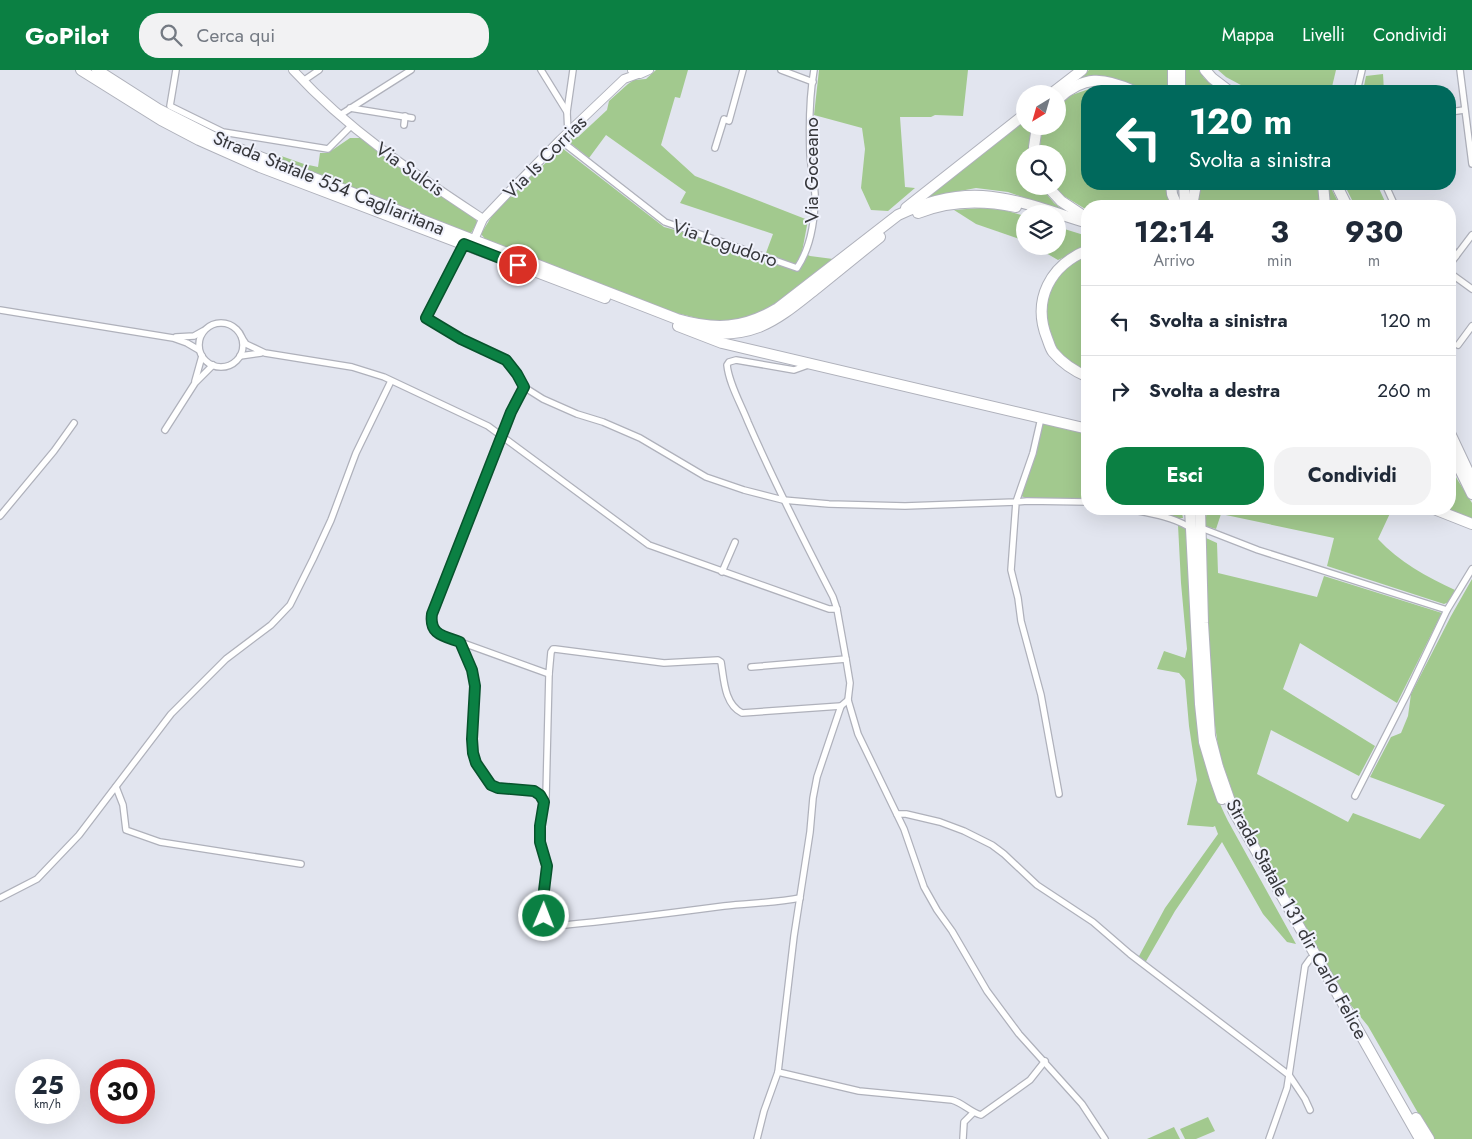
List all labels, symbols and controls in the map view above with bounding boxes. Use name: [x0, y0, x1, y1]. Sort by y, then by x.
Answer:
search box: [139, 13, 489, 58]
text: GoPilot: [25, 18, 109, 53]
icon: search: [157, 21, 185, 49]
text: Cerca qui: [197, 22, 275, 49]
text: Mappa: [1222, 22, 1274, 48]
text: Livelli: [1302, 22, 1345, 48]
text: Condividi: [1373, 22, 1447, 48]
north arrow: [1016, 85, 1066, 135]
map controls: [1016, 85, 1066, 255]
text: 120 m: [1189, 97, 1292, 147]
icon: left: [1106, 105, 1171, 170]
street label: Via Is Corrias: [497, 109, 593, 205]
street label: Via Goceano: [798, 117, 825, 223]
street label: Strada Statale 554 Cagliaritana: [209, 124, 449, 242]
street label: Via Sulcis: [370, 135, 450, 203]
text: Svolta a sinistra: [1189, 143, 1331, 175]
button: search: [1016, 145, 1066, 195]
button: layers: [1016, 205, 1066, 255]
text: 12:14: [1134, 210, 1214, 253]
text: 3: [1270, 210, 1289, 253]
text: 930: [1345, 210, 1403, 253]
street label: Via Logudoro: [669, 212, 781, 274]
pin: [497, 244, 539, 286]
text: Arrivo: [1153, 249, 1195, 272]
text: min: [1267, 249, 1292, 272]
text: m: [1368, 249, 1380, 272]
icon: arrive: [504, 251, 532, 279]
icon: left: [1106, 307, 1134, 335]
text: Svolta a sinistra: [1149, 307, 1288, 334]
text: 120 m: [1380, 307, 1431, 334]
icon: right: [1106, 377, 1134, 405]
text: Svolta a destra: [1149, 377, 1280, 404]
text: 260 m: [1377, 377, 1431, 404]
button: Esci: [1106, 447, 1264, 505]
button: Condividi: [1274, 447, 1431, 505]
street label: Strada Statale 131 dir Carlo Felice: [1219, 794, 1375, 1044]
position arrow: [517, 889, 569, 941]
speed limit sign: 30: [90, 1059, 155, 1124]
text: 25: [31, 1067, 64, 1103]
text: km/h: [34, 1095, 61, 1113]

